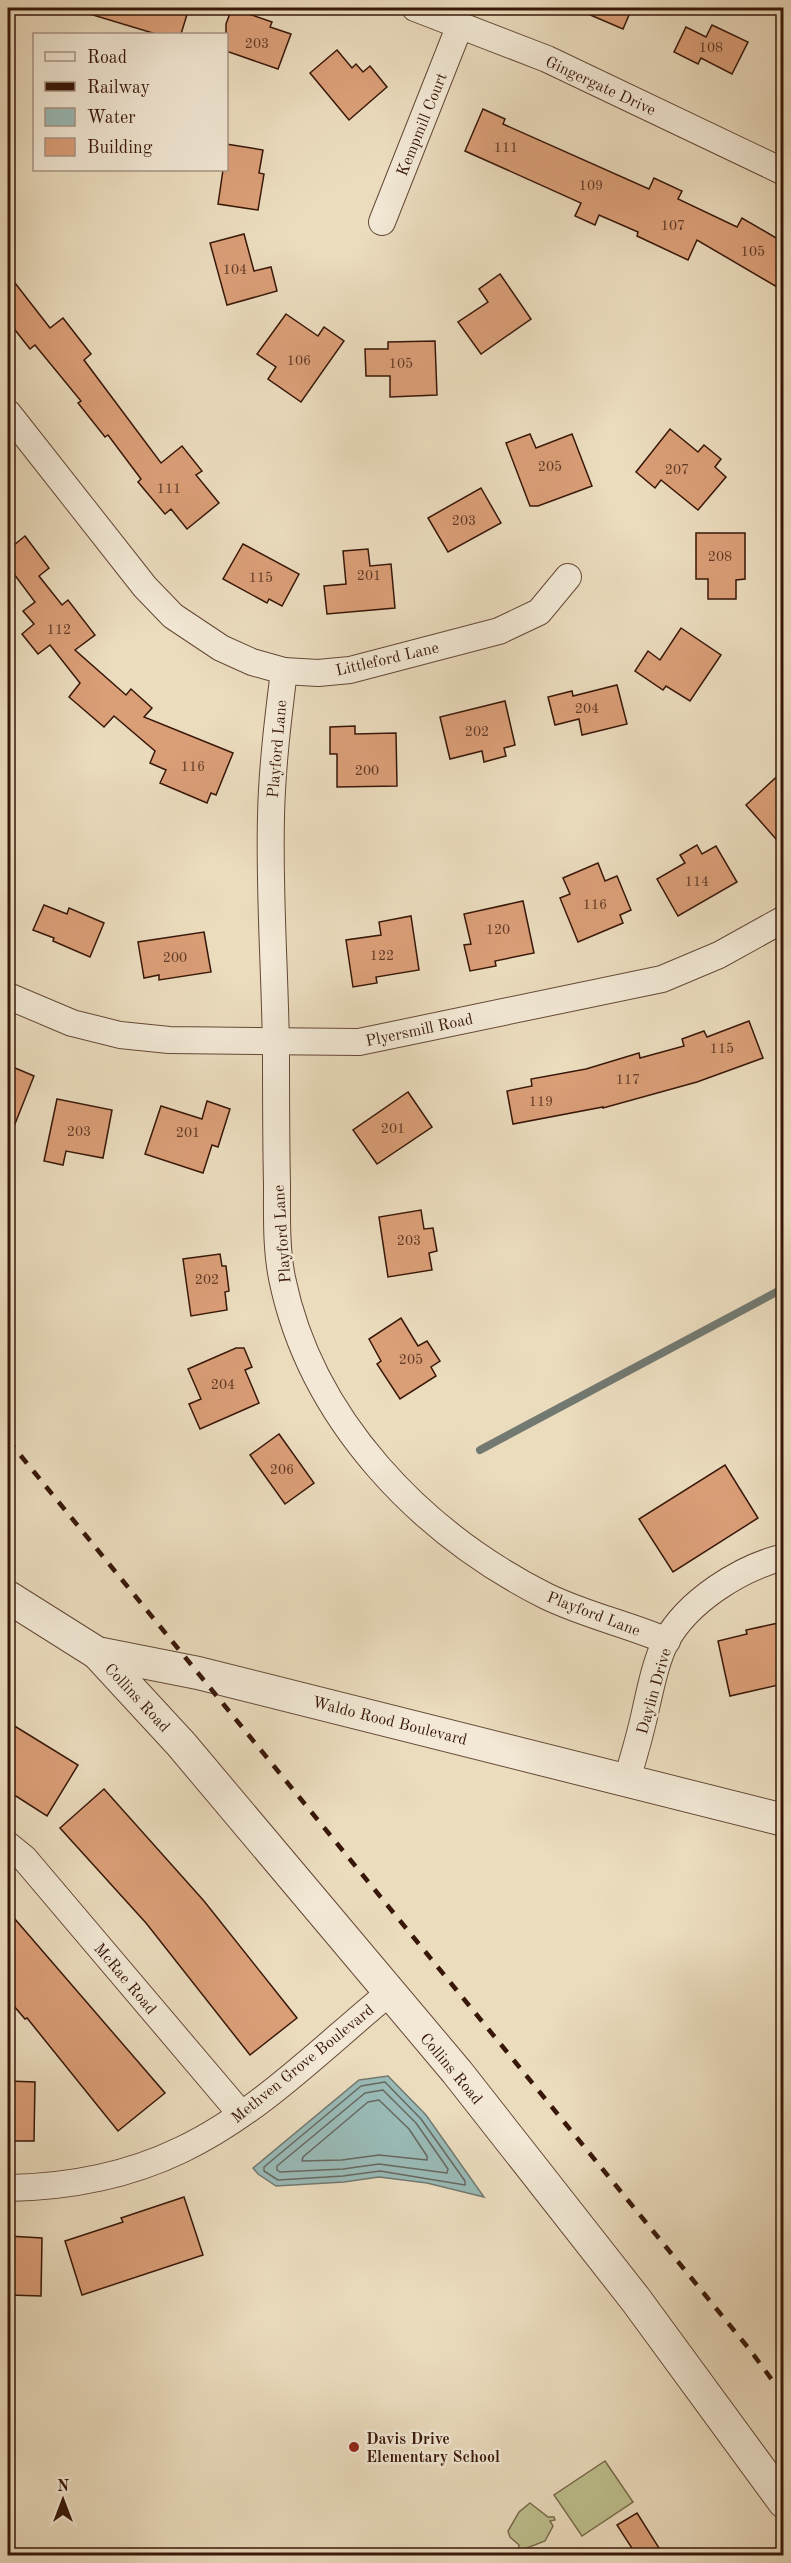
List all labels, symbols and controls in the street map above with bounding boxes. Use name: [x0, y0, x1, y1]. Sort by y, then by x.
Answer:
legend: [33, 33, 228, 171]
house number: 203: [245, 37, 269, 51]
house number: 108: [699, 41, 723, 55]
text: Road: [87, 49, 127, 67]
street label: Gingergate Drive: [543, 54, 658, 119]
street label: Kempmill Court: [395, 70, 451, 179]
text: Railway: [87, 79, 150, 97]
text: Water: [87, 109, 136, 127]
text: Building: [87, 139, 153, 157]
house number: 111: [494, 141, 518, 155]
house number: 109: [579, 179, 603, 193]
house number: 107: [661, 219, 685, 233]
house number: 105: [741, 245, 765, 259]
house number: 104: [223, 263, 247, 277]
house number: 106: [287, 354, 311, 368]
house number: 105: [389, 357, 413, 371]
house number: 205: [538, 460, 562, 474]
house number: 207: [665, 463, 689, 477]
house number: 111: [157, 482, 181, 496]
house number: 203: [452, 514, 476, 528]
house number: 208: [708, 550, 732, 564]
house number: 201: [357, 569, 381, 583]
house number: 115: [249, 571, 273, 585]
house number: 112: [47, 623, 71, 637]
street label: Littleford Lane: [334, 640, 440, 680]
street label: Playford Lane: [266, 699, 290, 799]
house number: 204: [575, 702, 599, 716]
house number: 202: [465, 725, 489, 739]
house number: 116: [181, 760, 205, 774]
house number: 200: [355, 764, 379, 778]
house number: 114: [685, 875, 709, 889]
house number: 116: [583, 898, 607, 912]
house number: 120: [486, 923, 510, 937]
house number: 122: [370, 949, 394, 963]
house number: 200: [163, 951, 187, 965]
street label: Plyersmill Road: [364, 1012, 475, 1050]
house number: 115: [710, 1042, 734, 1056]
house number: 117: [616, 1073, 640, 1087]
house number: 119: [529, 1095, 553, 1109]
house number: 201: [381, 1122, 405, 1136]
house number: 203: [67, 1125, 91, 1139]
house number: 201: [176, 1126, 200, 1140]
street label: Playford Lane: [272, 1184, 294, 1284]
house number: 203: [397, 1234, 421, 1248]
house number: 202: [195, 1273, 219, 1287]
house number: 205: [399, 1353, 423, 1367]
house number: 204: [211, 1378, 235, 1392]
house number: 206: [270, 1463, 294, 1477]
street label: Playford Lane: [544, 1590, 642, 1640]
street label: Daylin Drive: [635, 1647, 675, 1736]
street label: Collins Road: [101, 1661, 172, 1736]
street label: Waldo Rood Boulevard: [310, 1695, 469, 1749]
street label: McRae Road: [90, 1941, 159, 2018]
street label: Methven Grove Boulevard: [229, 2002, 378, 2127]
street label: Collins Road: [416, 2031, 485, 2108]
place label: Davis Drive Elementary School: [366, 2432, 500, 2466]
marker: Davis Drive Elementary School: [347, 2440, 361, 2454]
north arrow: [33, 2470, 93, 2530]
text: N: [57, 2479, 70, 2495]

